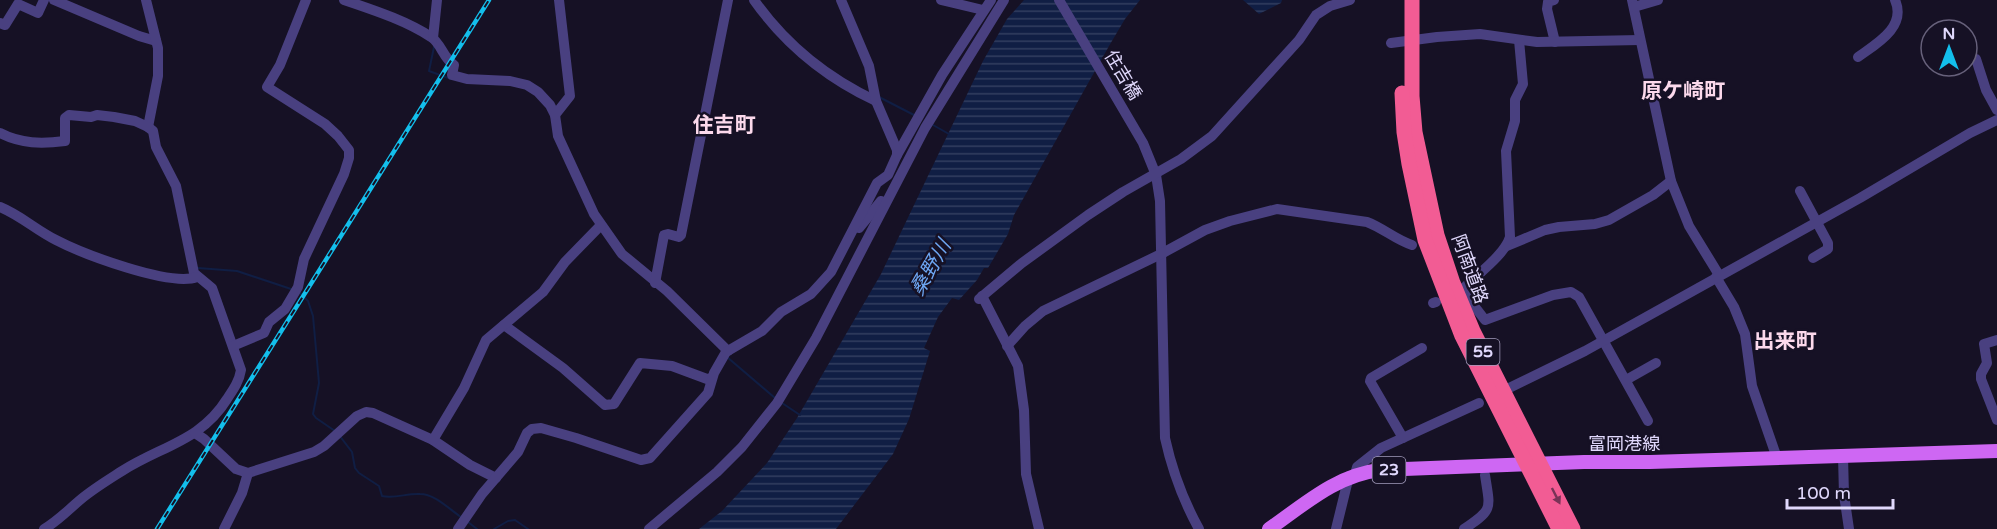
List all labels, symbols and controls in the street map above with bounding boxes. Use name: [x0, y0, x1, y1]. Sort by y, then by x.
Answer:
north arrow: [1919, 18, 1979, 78]
text: N: [1943, 24, 1955, 44]
street label: 住吉橋: [1100, 46, 1146, 104]
district label: 原ケ崎町: [1641, 79, 1725, 104]
district label: 住吉町: [693, 113, 756, 138]
street label: 阿南道路: [1447, 231, 1493, 307]
water label: 桑野川: [906, 234, 957, 300]
district label: 出来町: [1754, 329, 1817, 354]
road number: 55: [1466, 339, 1500, 365]
street label: 富岡港線: [1588, 433, 1660, 455]
road number: 23: [1372, 457, 1406, 483]
scale bar: [1787, 472, 1894, 510]
text: 100 m: [1796, 482, 1851, 504]
one-way arrow: [1552, 488, 1561, 505]

